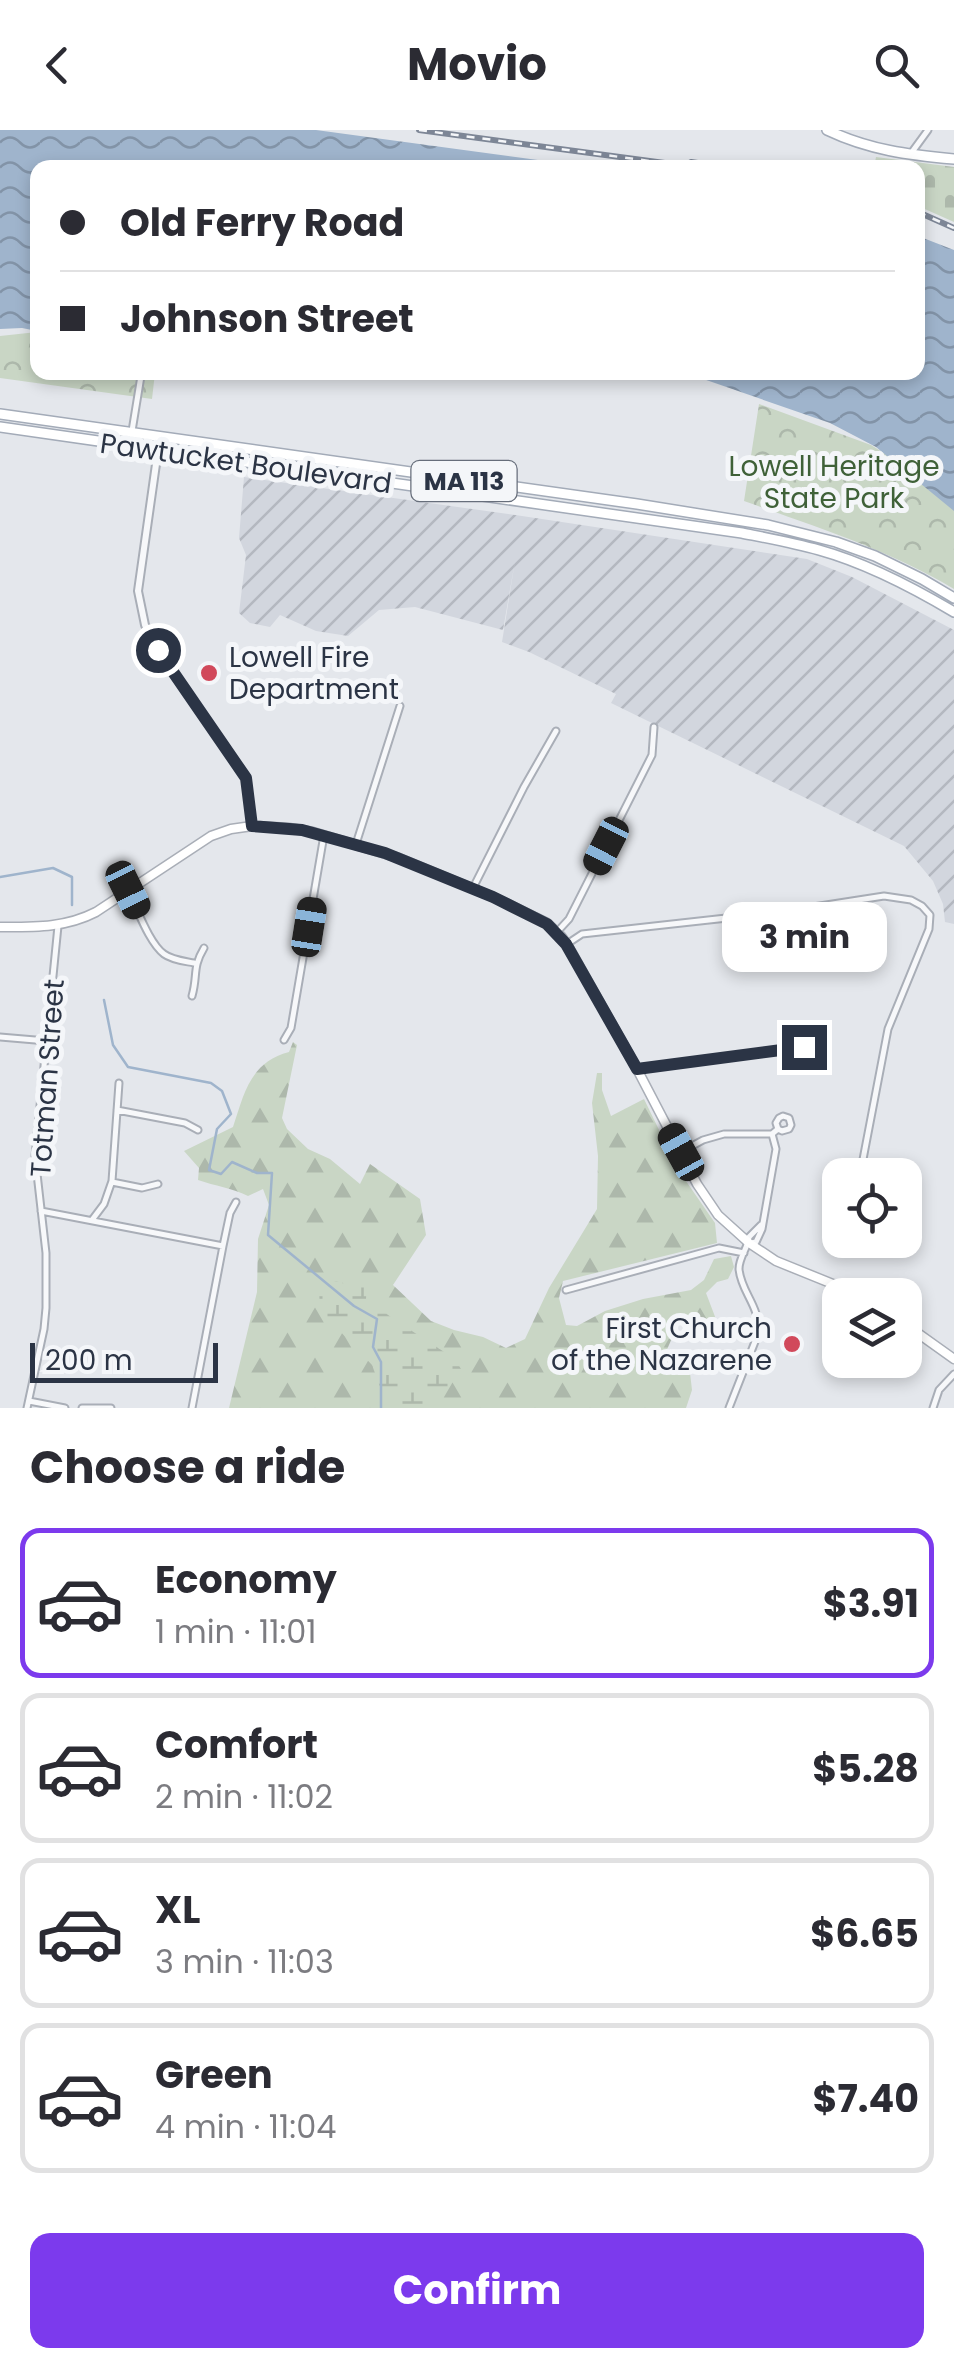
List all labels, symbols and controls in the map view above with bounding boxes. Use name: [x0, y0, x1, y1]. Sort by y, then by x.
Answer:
text: Movio: [407, 33, 547, 96]
icon: back: [30, 38, 85, 93]
icon: search: [869, 38, 924, 93]
text: Old Ferry Road: [120, 196, 404, 249]
text: Johnson Street: [120, 292, 414, 345]
street label: Pawtucket Boulevard: [98, 424, 394, 503]
park label: Lowell Heritage State Park: [728, 447, 940, 518]
road number: MA 113: [412, 461, 516, 501]
route start: [136, 628, 181, 673]
place label: Lowell Fire Department: [229, 638, 399, 709]
marker: Lowell Fire Department: [198, 662, 220, 684]
car: [579, 812, 633, 880]
car: [101, 856, 155, 924]
car: [289, 895, 329, 959]
callout: 3 min: [722, 902, 886, 972]
text: 3 min: [759, 914, 850, 959]
street label: Totman Street: [21, 978, 74, 1178]
route end: [782, 1025, 827, 1070]
car: [653, 1118, 709, 1186]
map controls: [822, 1158, 922, 1378]
button: locate: [822, 1158, 922, 1258]
button: layers: [822, 1278, 922, 1378]
place label: First Church of the Nazarene: [551, 1309, 772, 1380]
marker: First Church of the Nazarene: [781, 1333, 803, 1355]
scale bar: [30, 1338, 218, 1382]
text: 200 m: [45, 1341, 133, 1380]
text: Choose a ride: [30, 1436, 345, 1499]
text: Economy: [155, 1553, 337, 1606]
icon: car: [35, 1558, 125, 1648]
text: $3.91: [823, 1577, 919, 1630]
text: 1 min · 11:01: [155, 1609, 317, 1654]
text: Comfort: [155, 1718, 318, 1771]
icon: car: [35, 1723, 125, 1813]
text: $5.28: [812, 1742, 919, 1795]
text: 2 min · 11:02: [155, 1774, 333, 1819]
text: XL: [155, 1883, 200, 1936]
icon: car: [35, 1888, 125, 1978]
text: $6.65: [810, 1907, 919, 1960]
text: 3 min · 11:03: [155, 1939, 334, 1984]
text: Green: [155, 2048, 273, 2101]
icon: car: [35, 2053, 125, 2143]
text: $7.40: [812, 2072, 919, 2125]
text: 4 min · 11:04: [155, 2104, 336, 2149]
button: Confirm: [30, 2233, 924, 2348]

